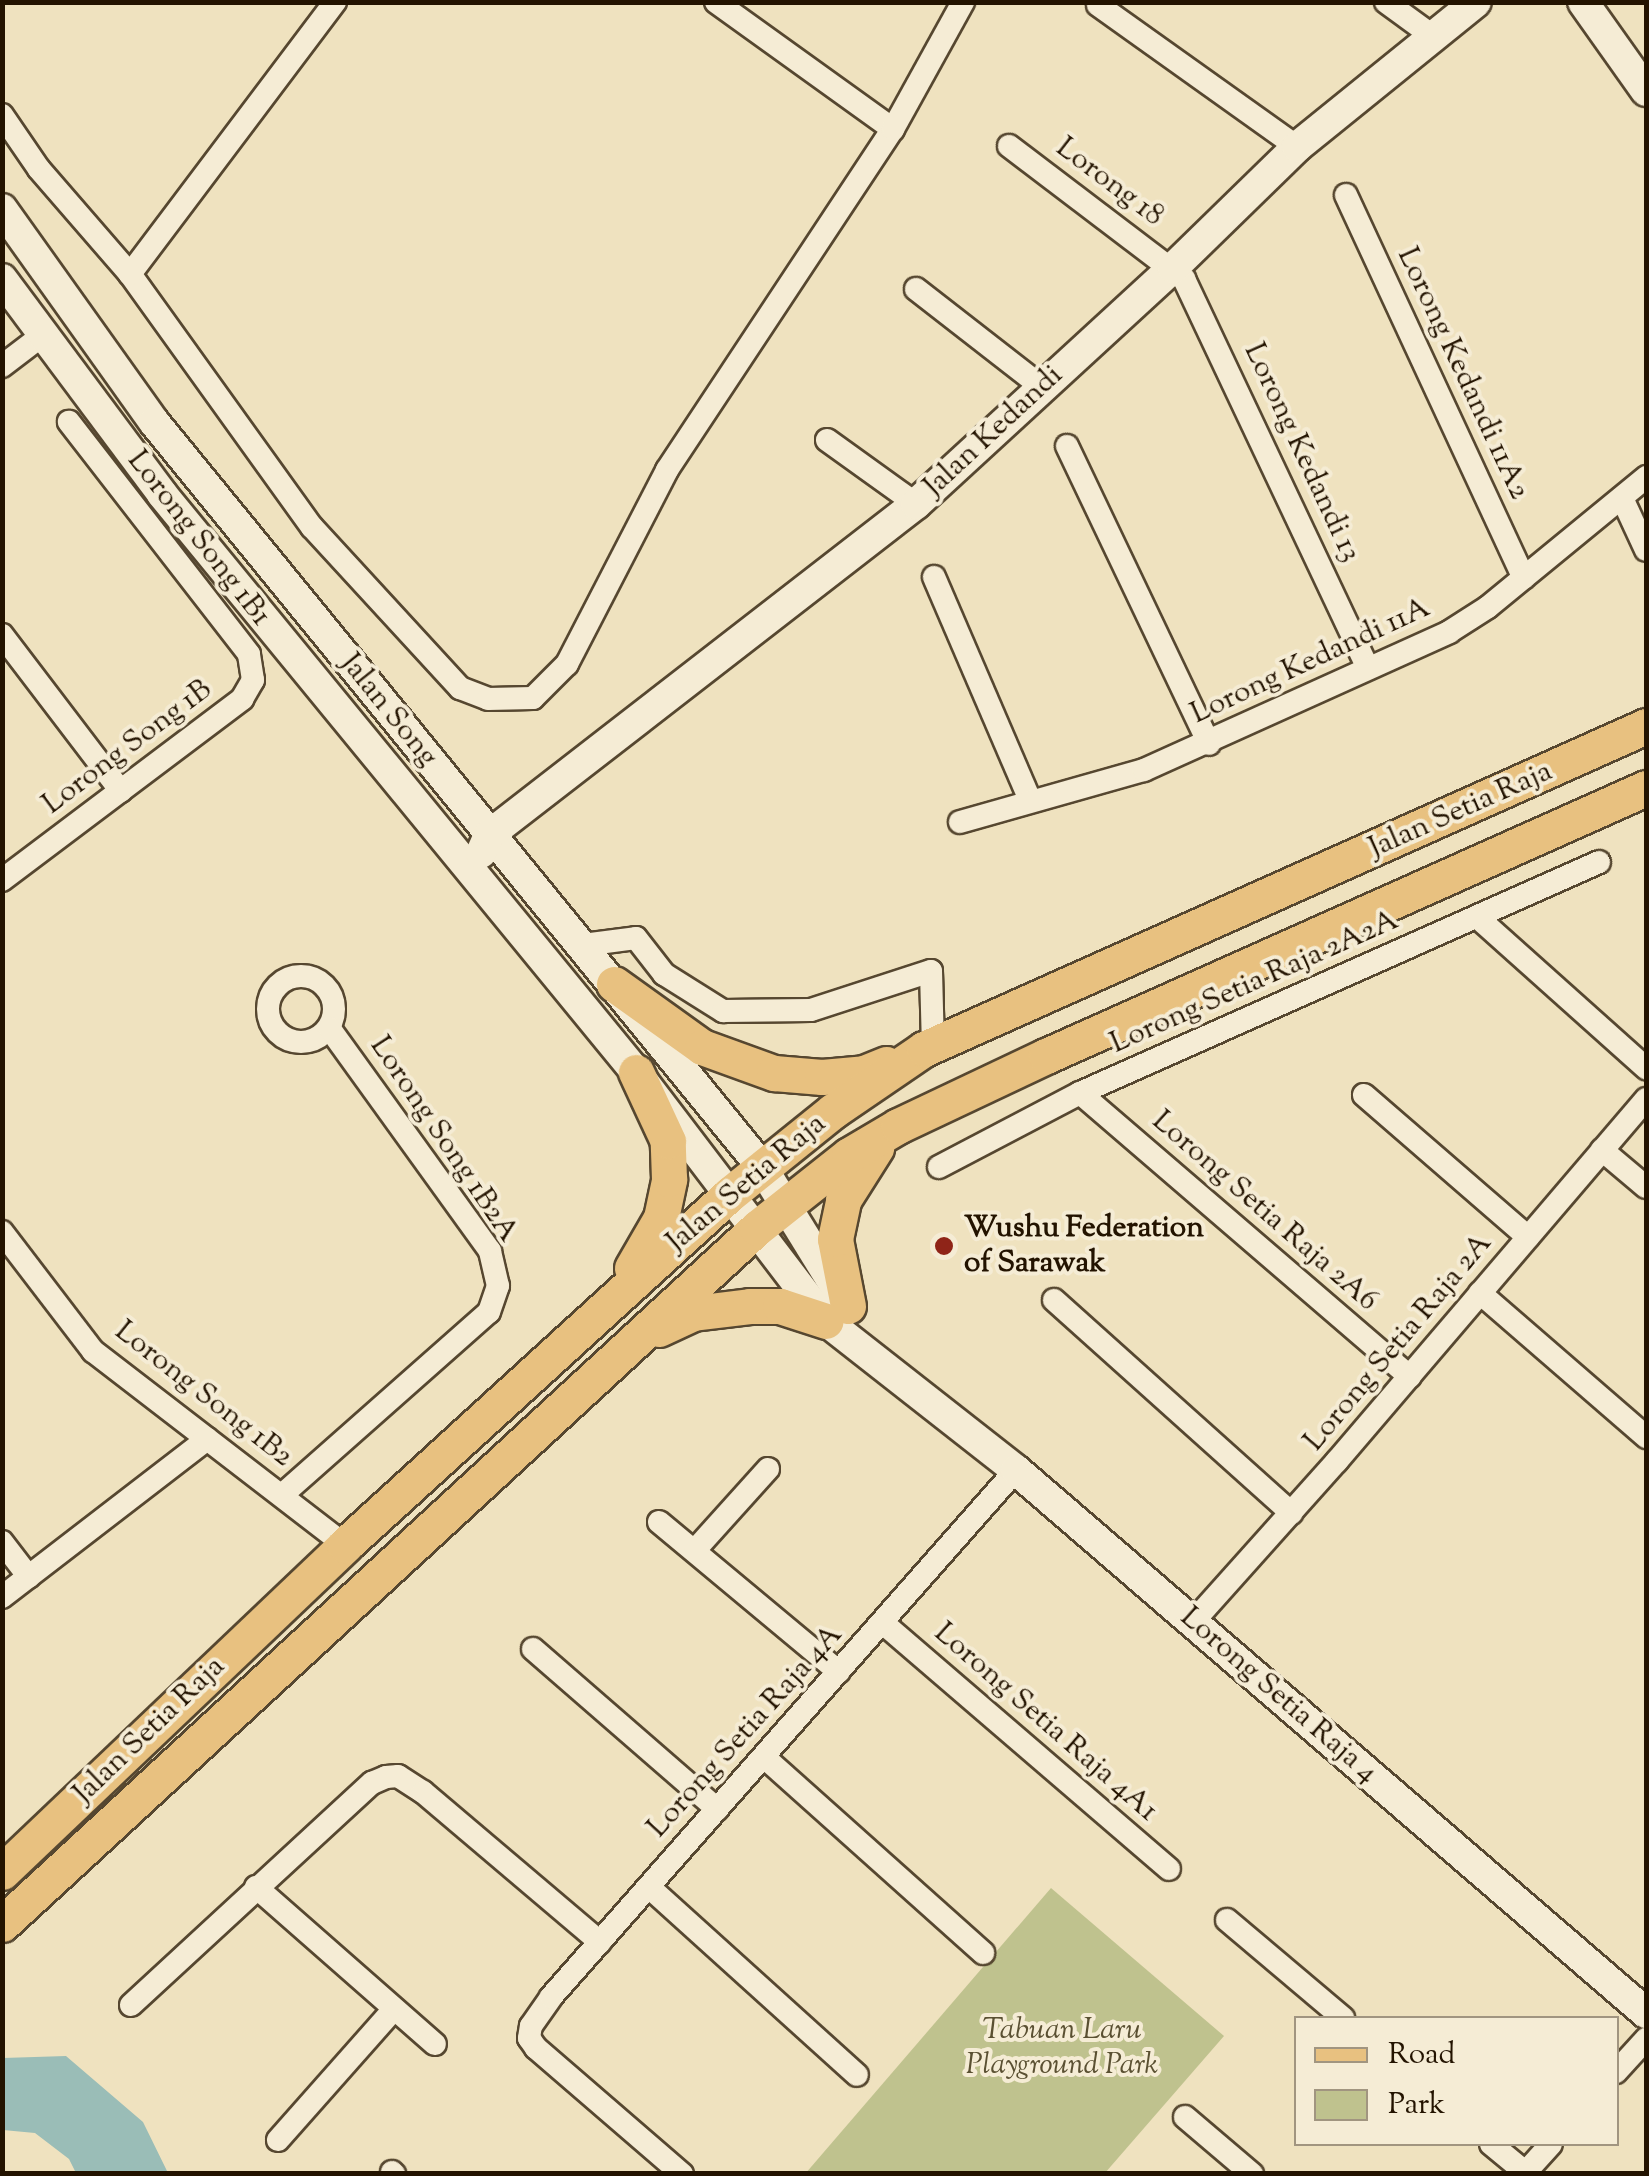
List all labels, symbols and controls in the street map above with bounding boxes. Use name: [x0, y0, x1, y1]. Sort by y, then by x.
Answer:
street label: Lorong 18: [1048, 131, 1170, 235]
street label: Lorong Kedandi 11A2: [1388, 242, 1536, 506]
street label: Lorong Kedandi 13: [1235, 338, 1367, 568]
street label: Jalan Kedandi: [917, 359, 1071, 505]
street label: Lorong Song 1B1: [118, 444, 278, 634]
street label: Lorong Kedandi 11A: [1186, 591, 1436, 733]
street label: Jalan Song: [331, 647, 445, 775]
street label: Lorong Song 1B: [36, 673, 220, 823]
street label: Jalan Setia Raja: [1364, 755, 1558, 867]
street label: Lorong Setia Raja 2A2A: [1105, 903, 1405, 1063]
street label: Lorong Song 1B2A: [361, 1030, 525, 1250]
street label: Lorong Setia Raja 2A6: [1144, 1104, 1384, 1320]
street label: Jalan Setia Raja: [660, 1107, 834, 1261]
place label: Wushu Federation of Sarawak: [964, 1211, 1204, 1282]
street label: Lorong Setia Raja 2A: [1297, 1227, 1501, 1459]
marker: Wushu Federation of Sarawak: [933, 1235, 955, 1257]
street label: Lorong Song 1B2: [107, 1314, 299, 1476]
street label: Lorong Setia Raja 4: [1172, 1600, 1384, 1792]
street label: Lorong Setia Raja 4A1: [926, 1616, 1164, 1830]
street label: Lorong Setia Raja 4A: [641, 1618, 851, 1846]
street label: Jalan Setia Raja: [67, 1650, 233, 1812]
park label: Tabuan Laru Playground Park: [966, 2013, 1158, 2084]
legend: [1294, 2016, 1619, 2146]
text: Road: [1388, 2034, 1455, 2077]
text: Park: [1388, 2084, 1445, 2127]

